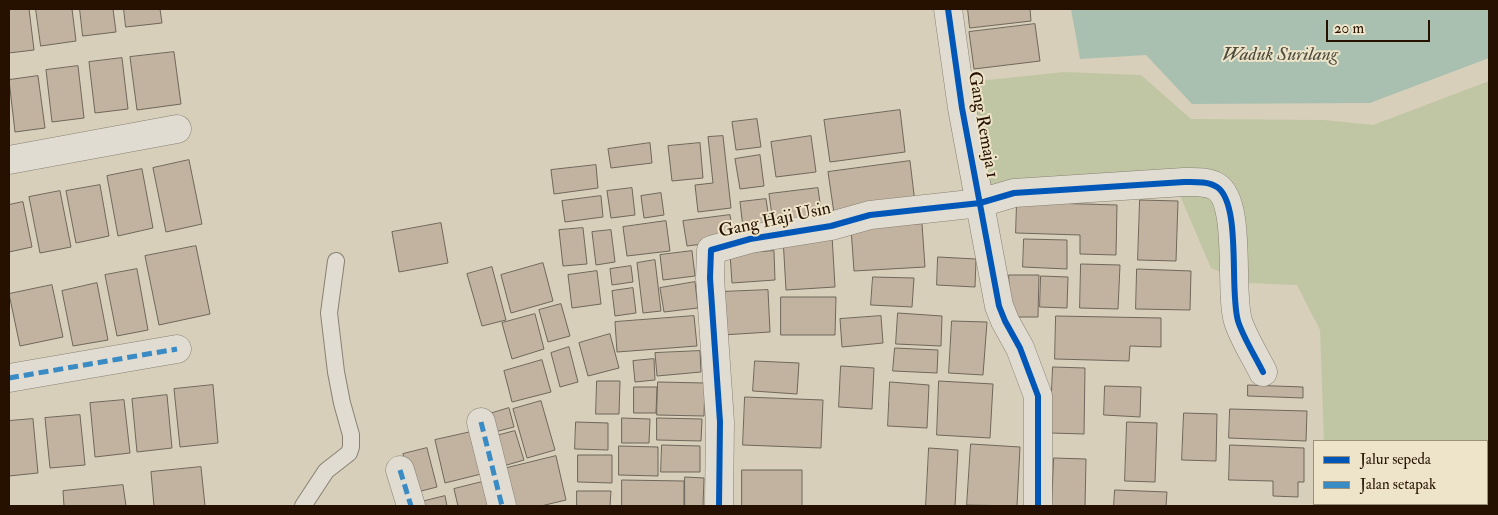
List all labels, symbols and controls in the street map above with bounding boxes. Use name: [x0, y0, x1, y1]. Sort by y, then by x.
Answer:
scale bar: [1328, 10, 1432, 42]
text: 20 m: [1334, 19, 1364, 38]
water label: Waduk Surilang: [1222, 45, 1338, 67]
street label: Gang Remaja 1: [962, 70, 1002, 180]
street label: Gang Haji Usin: [717, 199, 833, 243]
legend: [1313, 440, 1488, 505]
text: Jalur sepeda: [1360, 450, 1431, 469]
text: Jalan setapak: [1360, 475, 1436, 494]

